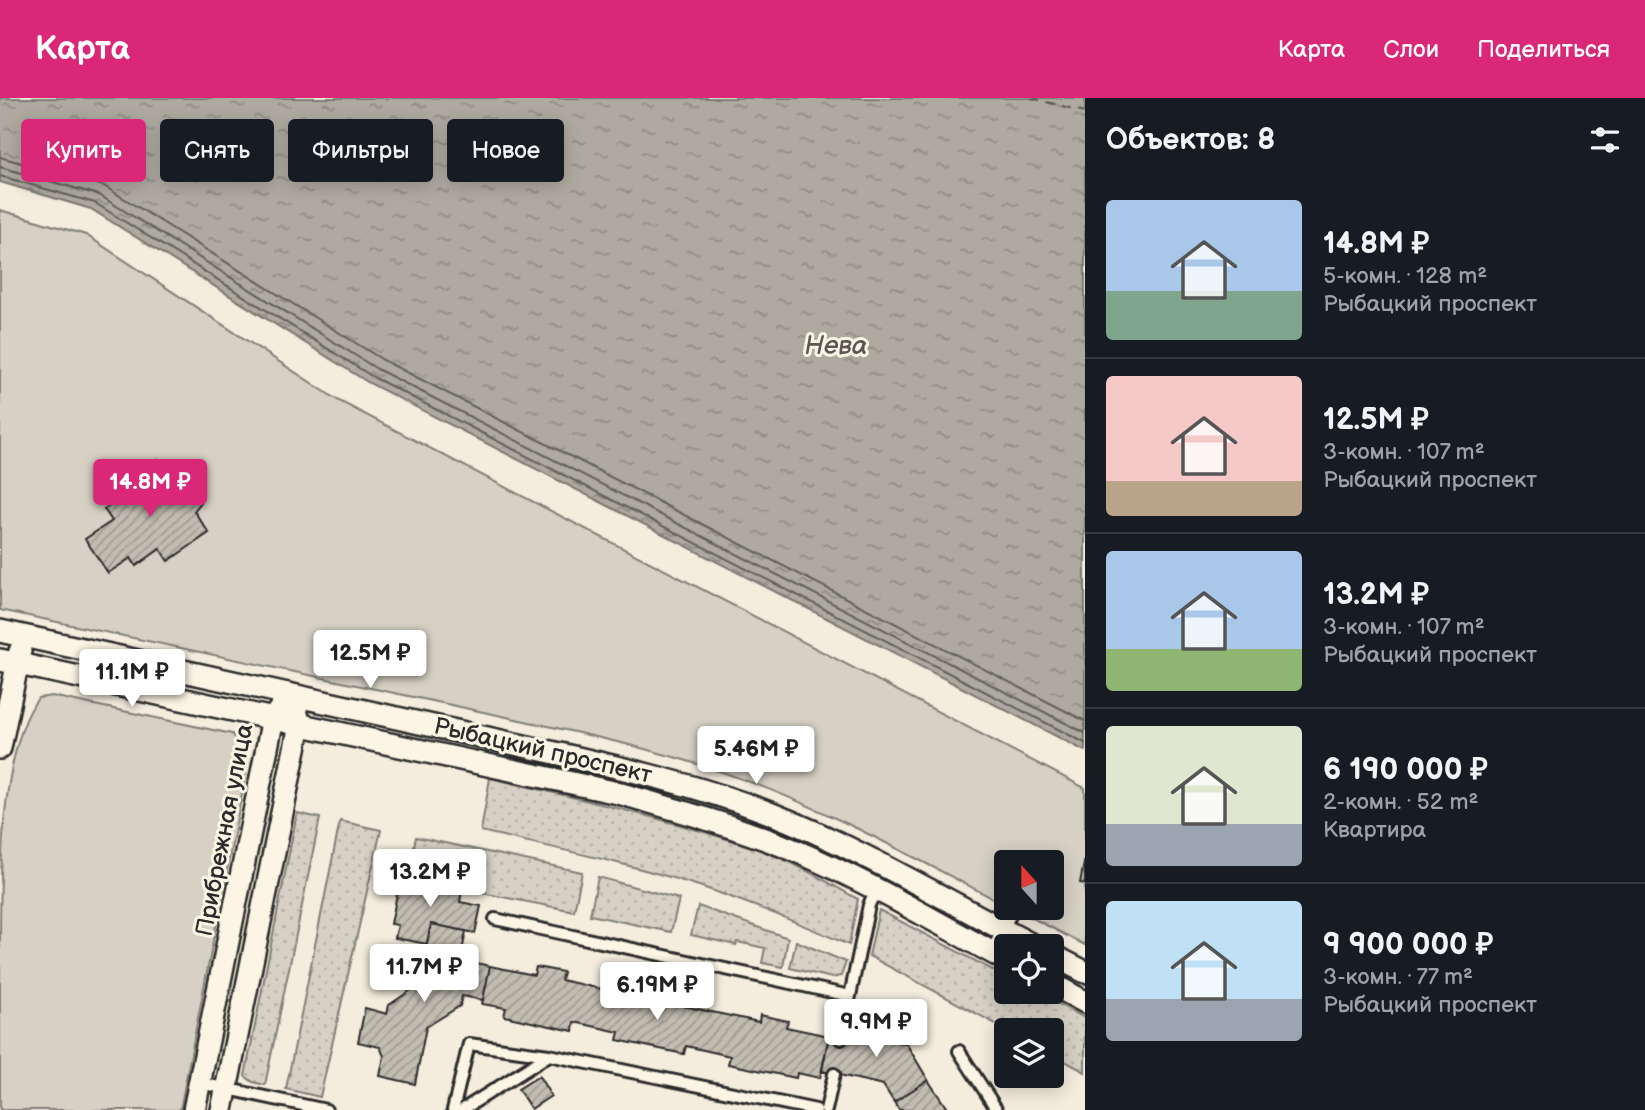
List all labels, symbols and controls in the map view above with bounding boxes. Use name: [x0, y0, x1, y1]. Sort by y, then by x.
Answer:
text: Карта: [35, 29, 130, 69]
text: Карта: [1278, 35, 1345, 64]
text: Слои: [1383, 35, 1439, 64]
text: Поделиться: [1477, 35, 1610, 64]
chip: Купить: [21, 119, 146, 182]
chip: Снять: [160, 119, 274, 182]
chip: Фильтры: [288, 119, 433, 182]
chip: Новое: [447, 119, 564, 182]
icon: filters: [1586, 121, 1624, 159]
text: Объектов: 8: [1106, 122, 1275, 158]
text: 14.8M ₽: [1323, 226, 1429, 262]
icon: home: [1162, 228, 1246, 312]
text: 5-комн. · 128 m²: [1323, 262, 1487, 290]
text: Рыбацкий проспект: [1323, 290, 1537, 318]
water label: Нева: [805, 331, 867, 362]
text: 12.5M ₽: [1323, 402, 1429, 438]
icon: home: [1162, 404, 1246, 488]
text: 3-комн. · 107 m²: [1323, 438, 1485, 466]
pin: 14.8M ₽: [85, 460, 215, 519]
text: Рыбацкий проспект: [1323, 466, 1537, 494]
text: 14.8M ₽: [109, 468, 191, 496]
text: 13.2M ₽: [1323, 577, 1429, 613]
icon: home: [1162, 579, 1246, 663]
text: 3-комн. · 107 m²: [1323, 613, 1485, 641]
pin: 12.5M ₽: [305, 630, 435, 690]
text: 12.5M ₽: [329, 639, 411, 667]
text: Рыбацкий проспект: [1323, 641, 1537, 669]
pin: 11.1M ₽: [67, 650, 197, 709]
text: 11.1M ₽: [95, 658, 169, 686]
street label: Рыбацкий проспект: [431, 711, 655, 790]
street label: Прибрежная улица: [190, 721, 259, 939]
pin: 5.46M ₽: [691, 726, 821, 786]
text: 5.46M ₽: [713, 735, 799, 763]
text: 6 190 000 ₽: [1323, 752, 1488, 788]
icon: home: [1162, 754, 1246, 838]
text: 2-комн. · 52 m²: [1323, 788, 1478, 816]
text: Квартира: [1323, 816, 1426, 844]
pin: 13.2M ₽: [365, 850, 495, 909]
north arrow: [994, 850, 1064, 920]
map controls: [994, 850, 1064, 1088]
text: 13.2M ₽: [389, 858, 471, 886]
text: 9 900 000 ₽: [1323, 927, 1493, 963]
icon: home: [1162, 929, 1246, 1013]
button: locate: [994, 934, 1064, 1004]
pin: 11.7M ₽: [359, 944, 489, 1004]
text: 11.7M ₽: [386, 953, 462, 981]
pin: 6.19M ₽: [592, 962, 722, 1022]
text: 3-комн. · 77 m²: [1323, 963, 1473, 991]
text: 6.19M ₽: [616, 971, 698, 999]
text: Рыбацкий проспект: [1323, 991, 1537, 1019]
pin: 9.9M ₽: [819, 1000, 933, 1059]
text: 9.9M ₽: [840, 1008, 912, 1036]
button: layers: [994, 1018, 1064, 1088]

